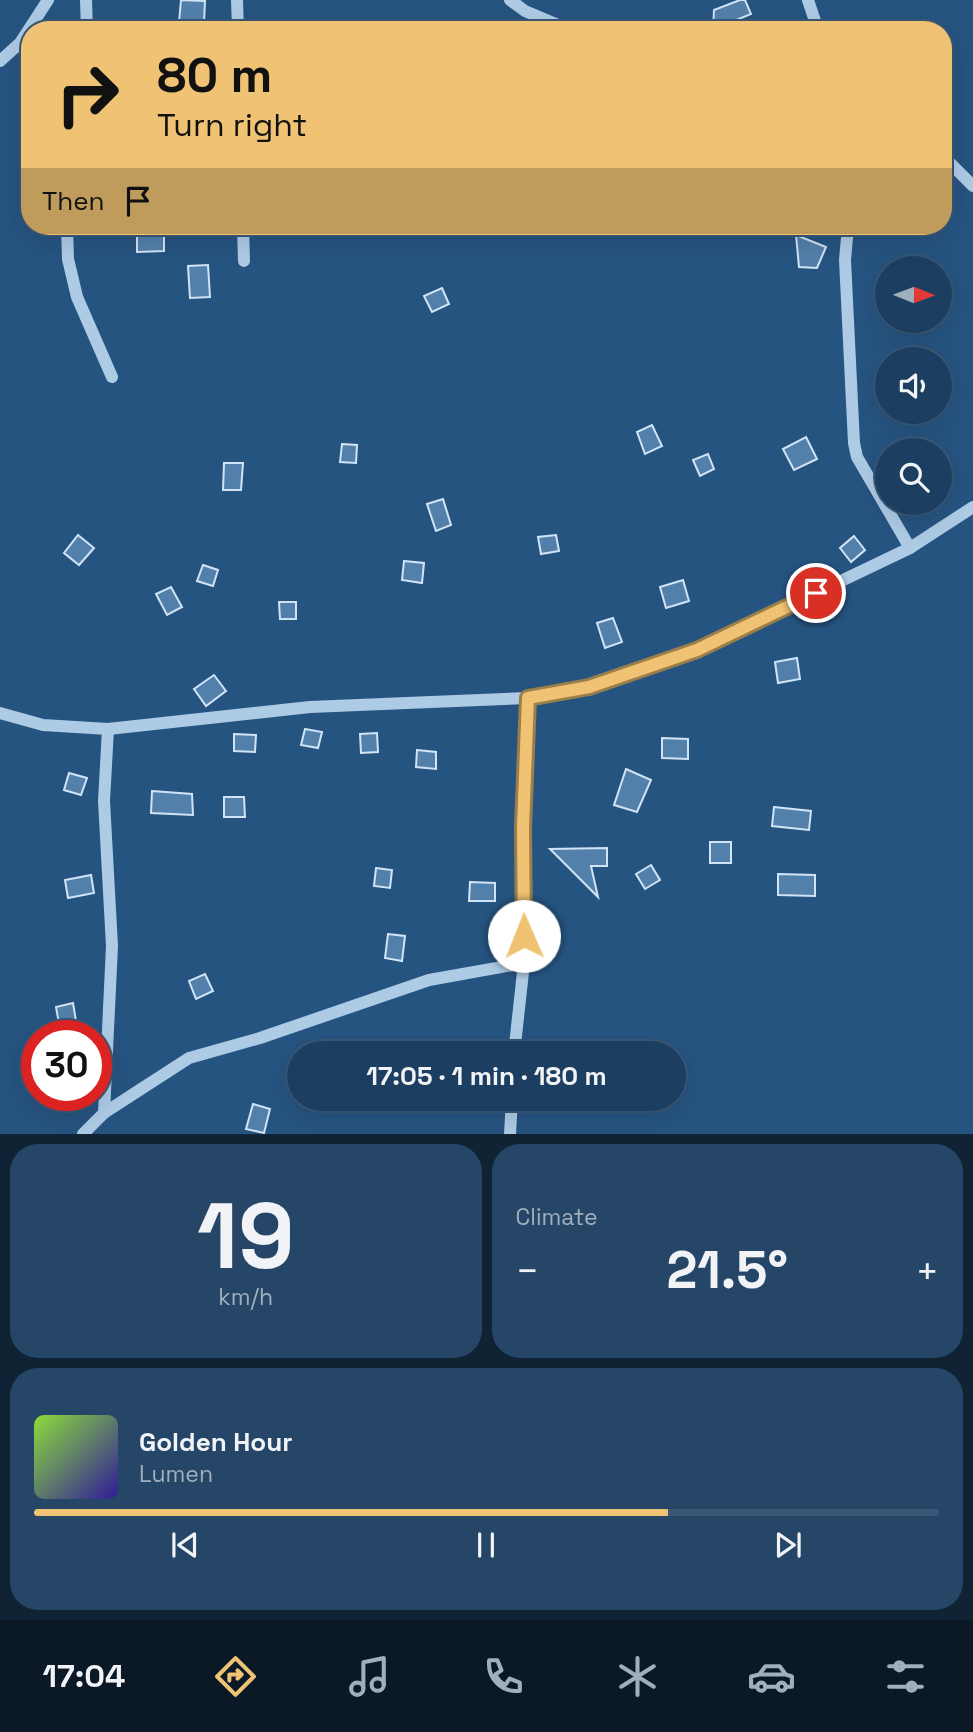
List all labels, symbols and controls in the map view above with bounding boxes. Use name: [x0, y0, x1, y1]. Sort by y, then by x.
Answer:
text: 80 m: [157, 44, 272, 106]
icon: right: [42, 49, 133, 140]
text: Turn right: [157, 105, 307, 145]
icon: arrive: [119, 182, 157, 220]
text: Then: [42, 184, 105, 218]
north arrow: [875, 256, 952, 332]
map controls: [875, 256, 952, 515]
button: sound: [875, 347, 952, 424]
button: search: [875, 438, 952, 515]
pin: [786, 563, 846, 623]
icon: arrive: [797, 574, 835, 612]
position arrow: [487, 899, 561, 973]
speed limit sign: 30: [21, 1020, 112, 1111]
text: 17:05 · 1 min · 180 m: [366, 1059, 607, 1093]
text: 19: [197, 1178, 294, 1295]
text: Climate: [516, 1202, 598, 1232]
text: 21.5°: [666, 1237, 788, 1303]
text: −: [516, 1247, 539, 1295]
text: +: [915, 1247, 939, 1295]
text: km/h: [218, 1282, 273, 1312]
text: Golden Hour: [139, 1425, 293, 1459]
text: Lumen: [139, 1459, 213, 1489]
icon: previous: [166, 1526, 204, 1564]
icon: pause: [467, 1526, 505, 1564]
icon: next: [769, 1526, 807, 1564]
icon: directions: [211, 1652, 260, 1701]
icon: music: [345, 1652, 394, 1701]
icon: phone: [479, 1652, 528, 1701]
icon: climate: [613, 1652, 662, 1701]
icon: car: [747, 1652, 796, 1701]
icon: filters: [881, 1652, 930, 1701]
text: 17:04: [43, 1656, 125, 1696]

